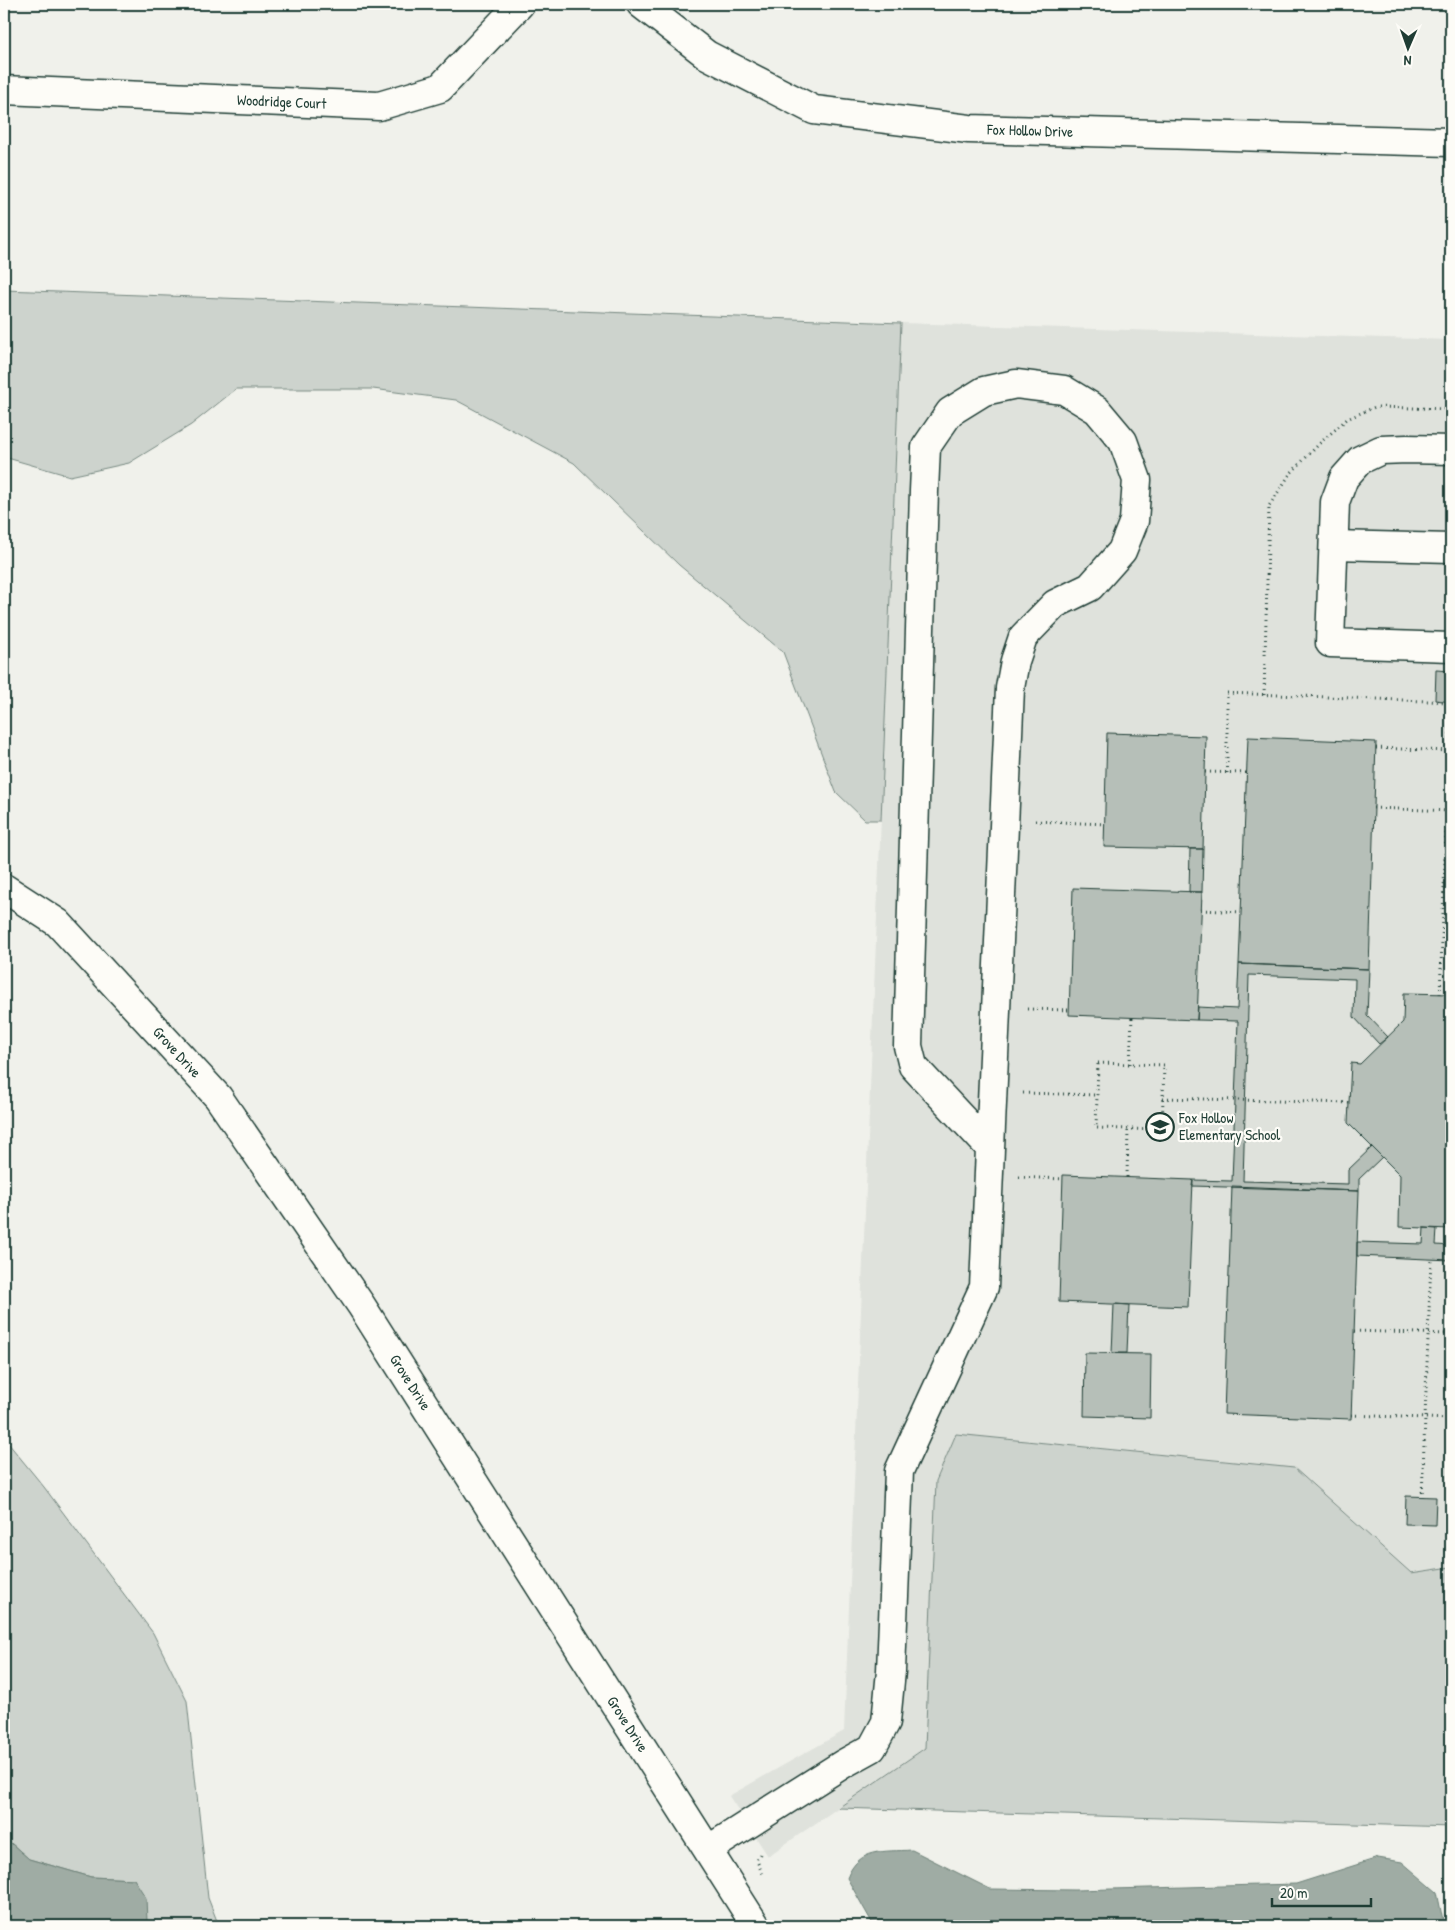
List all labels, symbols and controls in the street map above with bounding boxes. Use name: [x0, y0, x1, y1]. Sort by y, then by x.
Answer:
north arrow: [1382, 22, 1432, 72]
text: N: [1403, 52, 1412, 71]
street label: Woodridge Court: [237, 89, 328, 114]
street label: Fox Hollow Drive: [986, 118, 1073, 142]
street label: Grove Drive: [148, 1022, 206, 1082]
place label: Fox Hollow Elementary School: [1178, 1107, 1280, 1145]
school or university icon: Fox Hollow Elementary School: [1145, 1112, 1175, 1142]
street label: Grove Drive: [385, 1350, 436, 1414]
street label: Grove Drive: [602, 1692, 654, 1756]
scale bar: [1272, 1875, 1371, 1907]
text: 20 m: [1280, 1882, 1307, 1903]

